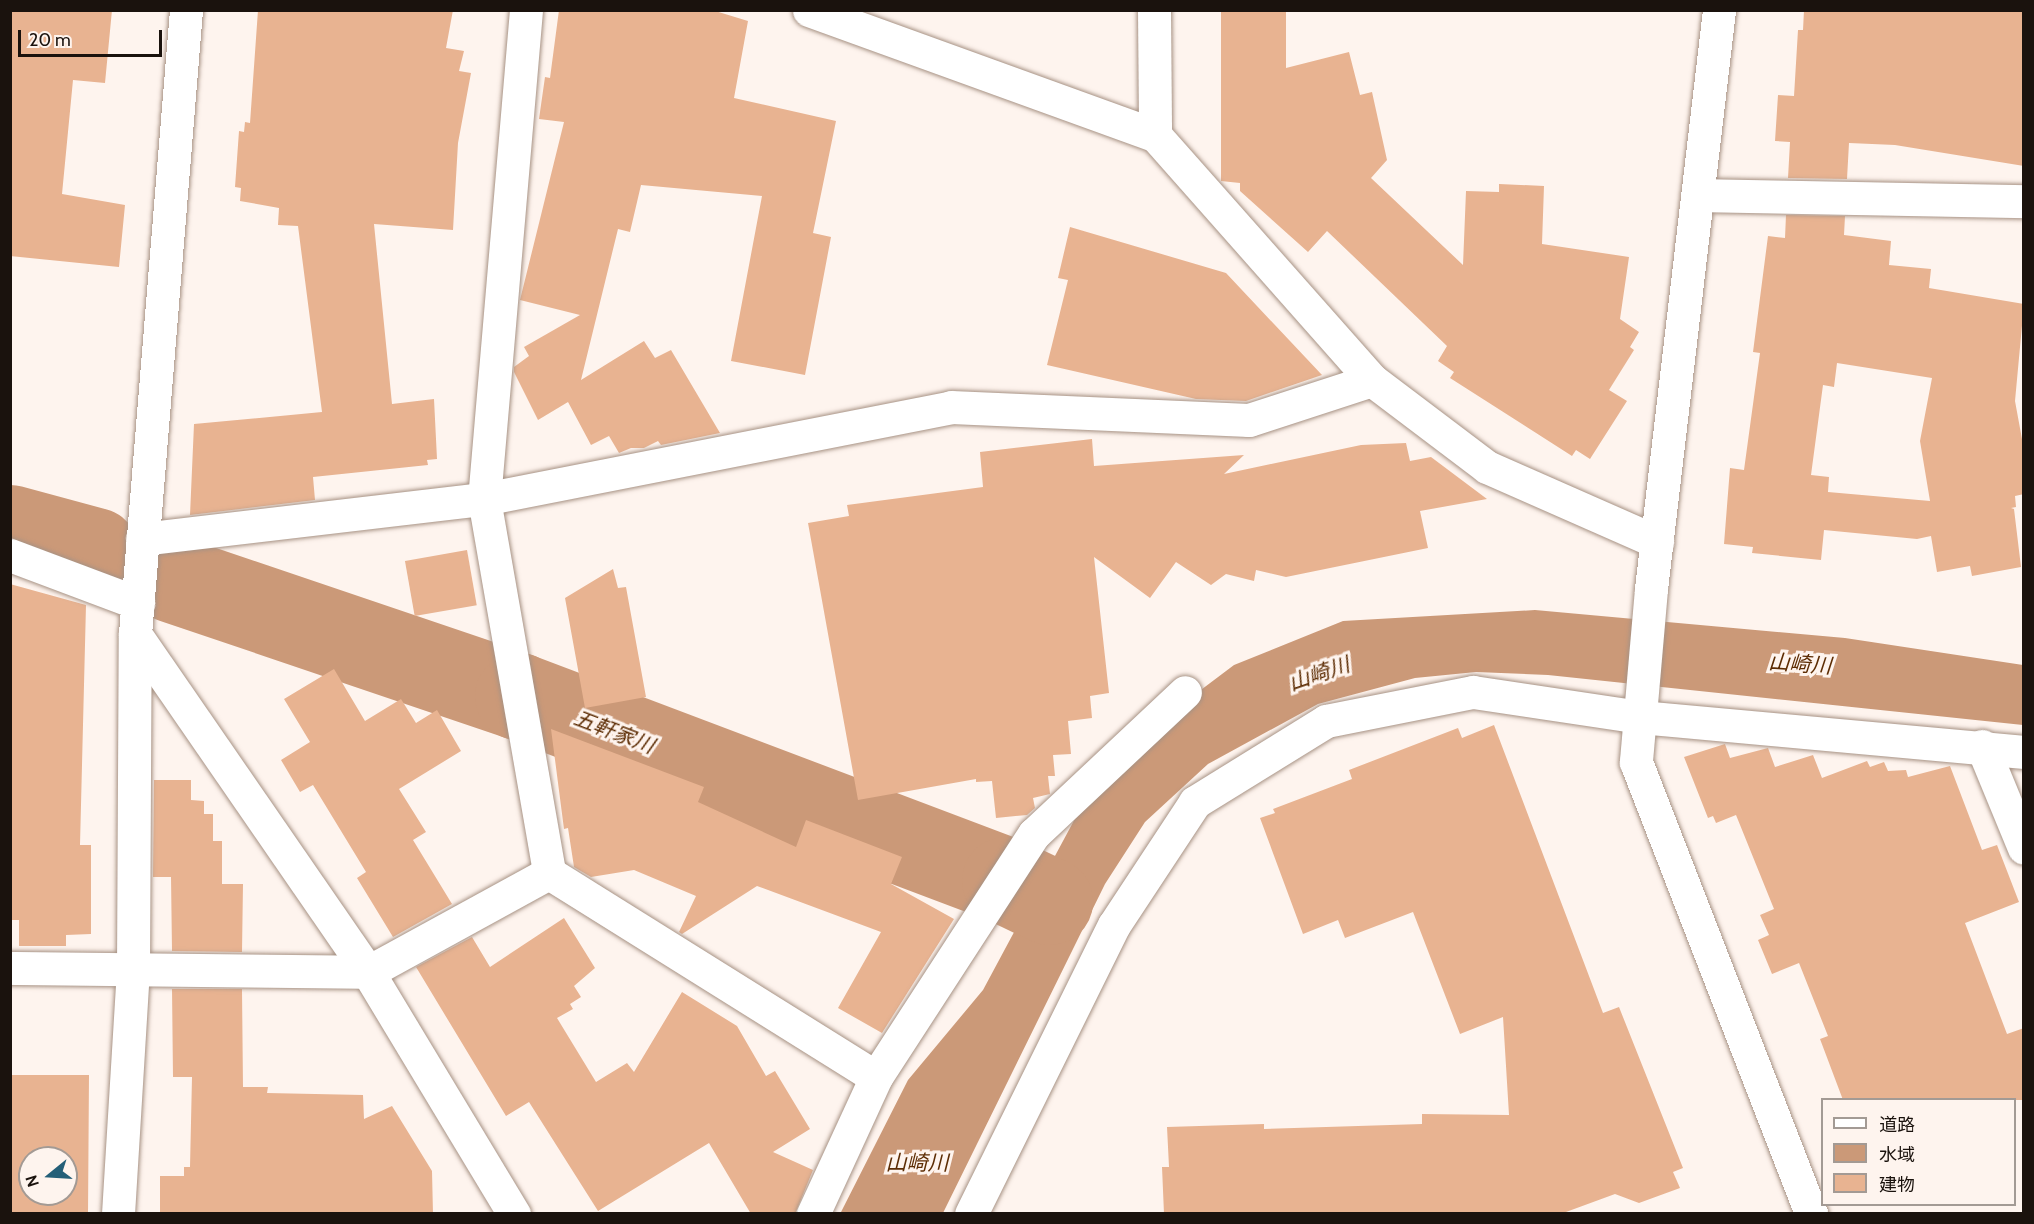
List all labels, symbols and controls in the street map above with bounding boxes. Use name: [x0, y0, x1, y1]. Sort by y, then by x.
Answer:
scale bar: [21, 18, 165, 56]
text: 20 m: [29, 29, 71, 51]
water label: 山崎川: [1768, 649, 1832, 679]
water label: 山崎川: [1285, 652, 1353, 696]
water label: 五軒家川: [570, 705, 658, 759]
legend: [1821, 1098, 2016, 1206]
text: 道路: [1879, 1114, 1915, 1136]
text: 水域: [1879, 1144, 1915, 1166]
north arrow: [18, 1146, 78, 1206]
water label: 山崎川: [886, 1150, 948, 1176]
text: N: [22, 1173, 43, 1189]
text: 建物: [1879, 1174, 1915, 1196]

